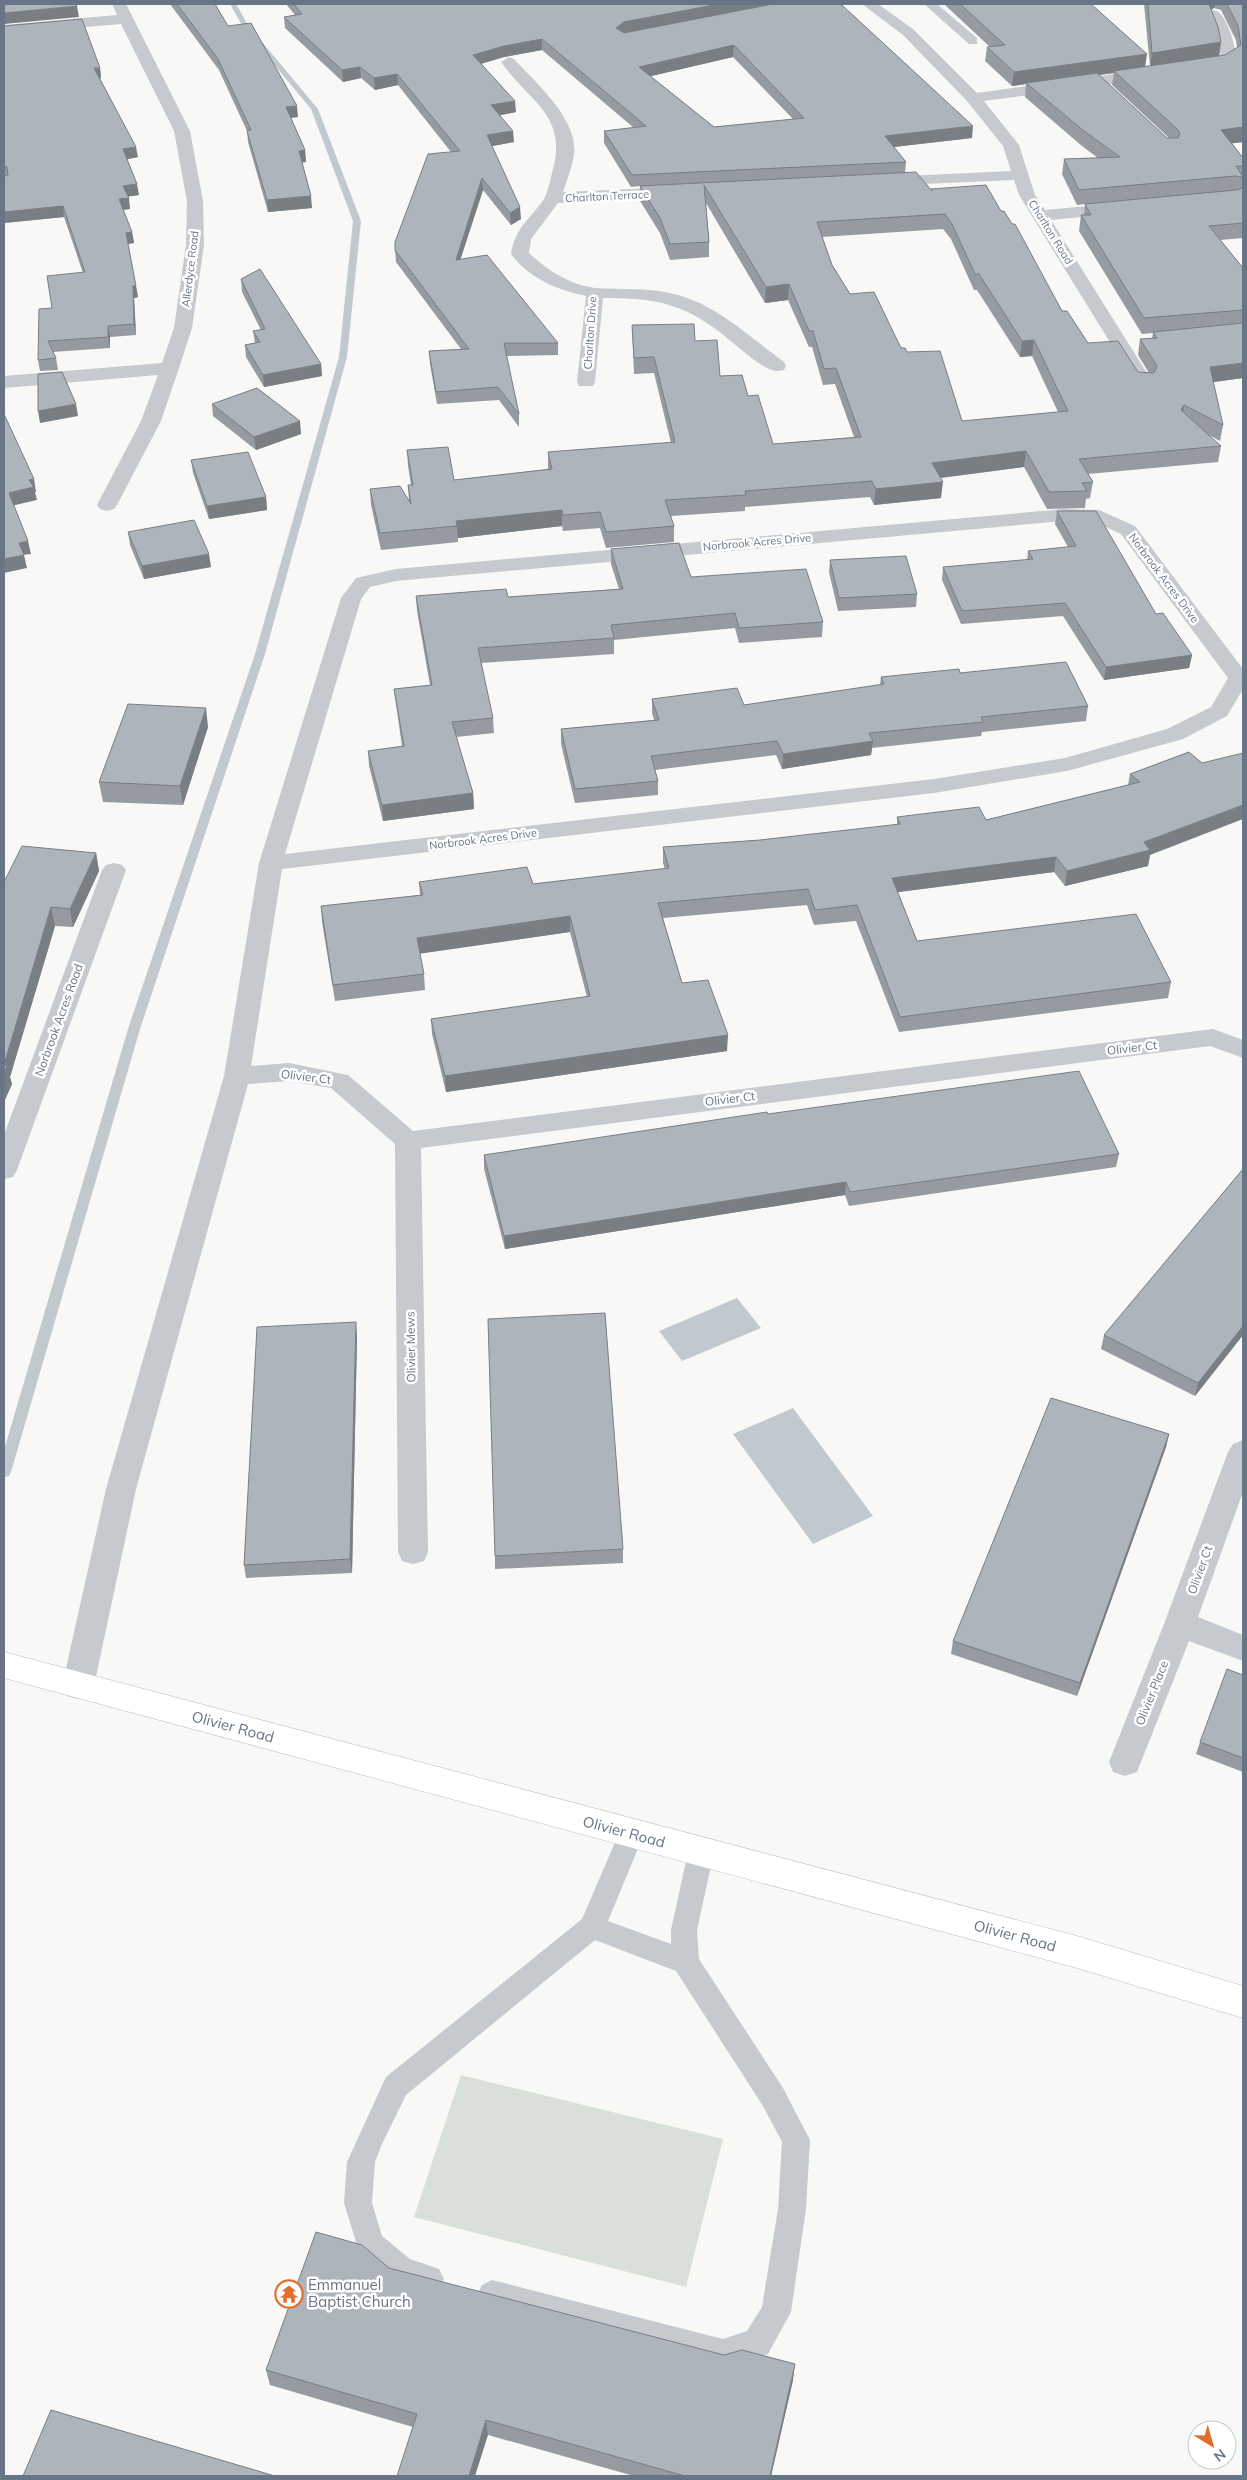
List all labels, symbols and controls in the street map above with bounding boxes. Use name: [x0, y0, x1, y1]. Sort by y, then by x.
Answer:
street label: Charlton Terrace: [565, 187, 649, 205]
street label: Charlton Road: [1026, 197, 1076, 267]
street label: Allerdyce Road: [178, 230, 202, 308]
street label: Charlton Drive: [580, 296, 600, 370]
street label: Norbrook Acres Drive: [702, 530, 812, 554]
street label: Norbrook Acres Drive: [1126, 530, 1202, 626]
street label: Norbrook Acres Drive: [428, 825, 538, 853]
street label: Norbrook Acres Road: [31, 961, 86, 1078]
street label: Olivier Ct: [1106, 1037, 1158, 1058]
street label: Olivier Ct: [280, 1066, 332, 1087]
street label: Olivier Ct: [704, 1088, 756, 1109]
street label: Olivier Mews: [402, 1311, 419, 1383]
street label: Olivier Ct: [1184, 1544, 1215, 1596]
street label: Olivier Place: [1132, 1658, 1171, 1727]
street label: Olivier Road: [190, 1706, 276, 1747]
street label: Olivier Road: [581, 1811, 667, 1852]
street label: Olivier Road: [972, 1915, 1058, 1956]
place label: Emmanuel Baptist Church: [308, 2275, 411, 2311]
temple icon: Emmanuel Baptist Church: [274, 2279, 304, 2309]
north arrow: [1187, 2420, 1237, 2470]
text: N: [1210, 2445, 1229, 2466]

